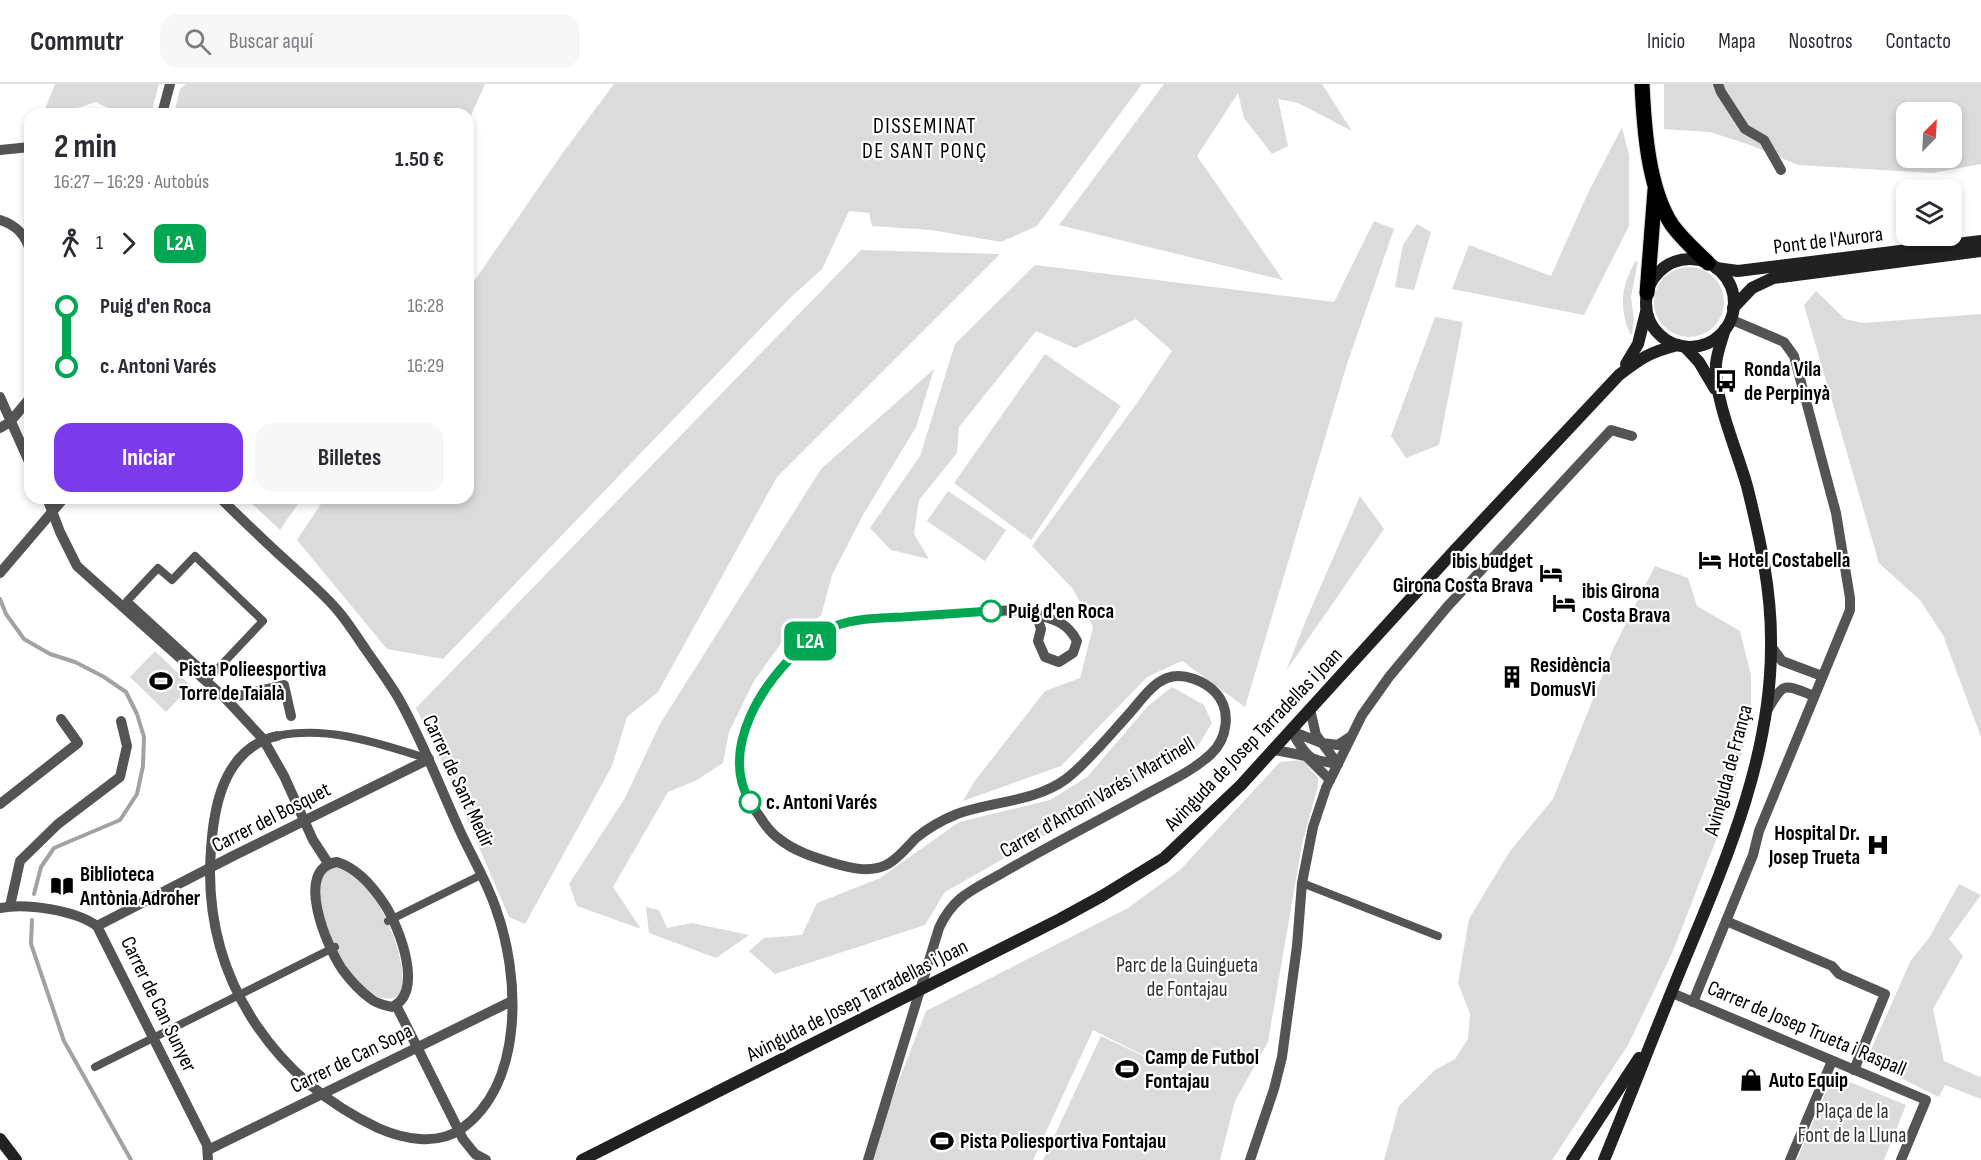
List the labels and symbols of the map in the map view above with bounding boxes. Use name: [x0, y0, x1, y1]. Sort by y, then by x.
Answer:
north arrow: [1896, 102, 1962, 168]
district label: DISSEMINAT DE SANT PONÇ: [862, 113, 988, 165]
street label: Pont de l'Aurora: [1772, 221, 1884, 260]
place label: Ronda Vila de Perpinyà: [1744, 357, 1830, 406]
bus stop icon: Ronda Vila de Perpinyà: [1713, 368, 1739, 394]
hotel icon: Hotel Costabella: [1697, 547, 1723, 573]
place label: Hotel Costabella: [1728, 548, 1850, 573]
place label: ibis budget Girona Costa Brava: [1393, 549, 1533, 598]
hotel icon: ibis budget Girona Costa Brava: [1538, 560, 1564, 586]
place label: ibis Girona Costa Brava: [1582, 579, 1670, 628]
hotel icon: ibis Girona Costa Brava: [1551, 590, 1577, 616]
place label: Puig d'en Roca: [1008, 599, 1114, 624]
marker: Puig d'en Roca: [980, 600, 1002, 622]
line badge: L2A: [776, 622, 844, 660]
street label: Avinguda de Josep Tarradellas i Joan: [1159, 643, 1347, 837]
place label: Residència DomusVi: [1530, 653, 1611, 702]
place label: Pista Polieesportiva Torre de Taialà: [179, 657, 326, 706]
building icon: Residència DomusVi: [1499, 664, 1525, 690]
sports icon: Pista Polieesportiva Torre de Taialà: [148, 668, 174, 694]
street label: Avinguda de França: [1699, 702, 1758, 839]
street label: Carrer de Sant Medir: [417, 711, 500, 852]
street label: Carrer d'Antoni Varés i Martinell: [995, 731, 1199, 863]
street label: Carrer del Bosquet: [208, 777, 335, 858]
place label: c. Antoni Varés: [766, 790, 877, 815]
marker: c. Antoni Varés: [739, 791, 761, 813]
place label: Hospital Dr. Josep Trueta: [1768, 821, 1860, 870]
hospital icon: Hospital Dr. Josep Trueta: [1865, 832, 1891, 858]
place label: Biblioteca Antònia Adroher: [79, 862, 201, 911]
library icon: Biblioteca Antònia Adroher: [49, 873, 75, 899]
street label: Carrer de Can Sunyer: [115, 933, 202, 1076]
street label: Avinguda de Josep Tarradellas i Joan: [742, 934, 972, 1068]
park label: Parc de la Guingueta de Fontajau: [1116, 953, 1258, 1002]
street label: Carrer de Josep Trueta i Raspall: [1704, 975, 1910, 1082]
street label: Carrer de Can Sopa: [286, 1018, 416, 1099]
place label: Camp de Futbol Fontajau: [1145, 1045, 1259, 1094]
sports icon: Camp de Futbol Fontajau: [1114, 1056, 1140, 1082]
shop icon: Auto Equip: [1738, 1067, 1764, 1093]
place label: Auto Equip: [1768, 1068, 1848, 1093]
park label: Plaça de la Font de la Lluna: [1798, 1099, 1906, 1148]
sports icon: Pista Poliesportiva Fontajau: [929, 1128, 955, 1154]
place label: Pista Poliesportiva Fontajau: [960, 1129, 1166, 1154]

